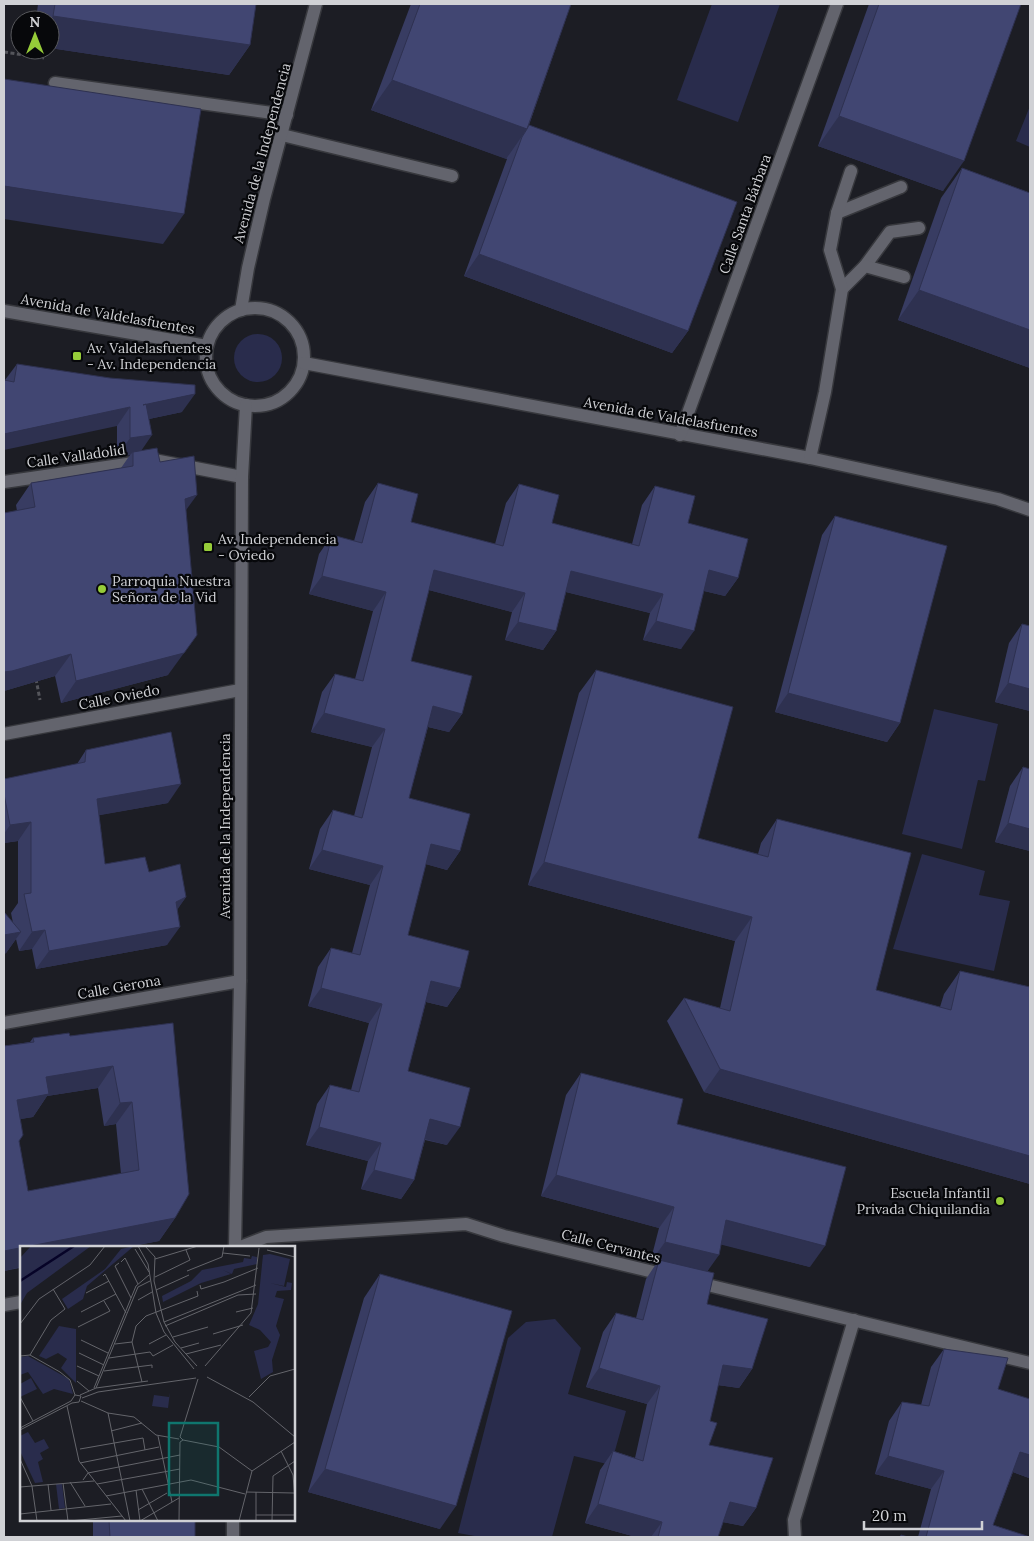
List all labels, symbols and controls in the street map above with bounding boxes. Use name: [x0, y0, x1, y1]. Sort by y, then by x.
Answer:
north arrow: [10, 10, 60, 60]
text: N: [30, 13, 41, 31]
street label: Avenida de la Independencia: [229, 61, 295, 246]
street label: Calle Santa Bárbara: [715, 152, 775, 276]
street label: Avenida de Valdelasfuentes: [19, 290, 196, 338]
place label: Av. Valdelasfuentes - Av. Independencia: [86, 339, 216, 373]
marker: Av. Valdelasfuentes - Av. Independencia: [71, 350, 83, 362]
street label: Avenida de Valdelasfuentes: [582, 393, 759, 441]
street label: Calle Valladolid: [26, 440, 126, 472]
place label: Av. Independencia - Oviedo: [217, 530, 337, 564]
marker: Av. Independencia - Oviedo: [202, 541, 214, 553]
place label: Parroquia Nuestra Señora de la Vid: [112, 572, 231, 606]
marker: Parroquia Nuestra Señora de la Vid: [96, 583, 108, 595]
street label: Calle Oviedo: [77, 680, 161, 714]
street label: Avenida de la Independencia: [216, 733, 234, 920]
street label: Calle Gerona: [76, 971, 162, 1003]
place label: Escuela Infantil Privada Chiquilandia: [857, 1184, 990, 1218]
marker: Escuela Infantil Privada Chiquilandia: [994, 1195, 1006, 1207]
street label: Calle Cervantes: [560, 1225, 662, 1267]
inset map: [20, 1246, 295, 1521]
scale bar: [864, 1498, 982, 1530]
text: 20 m: [872, 1506, 907, 1525]

